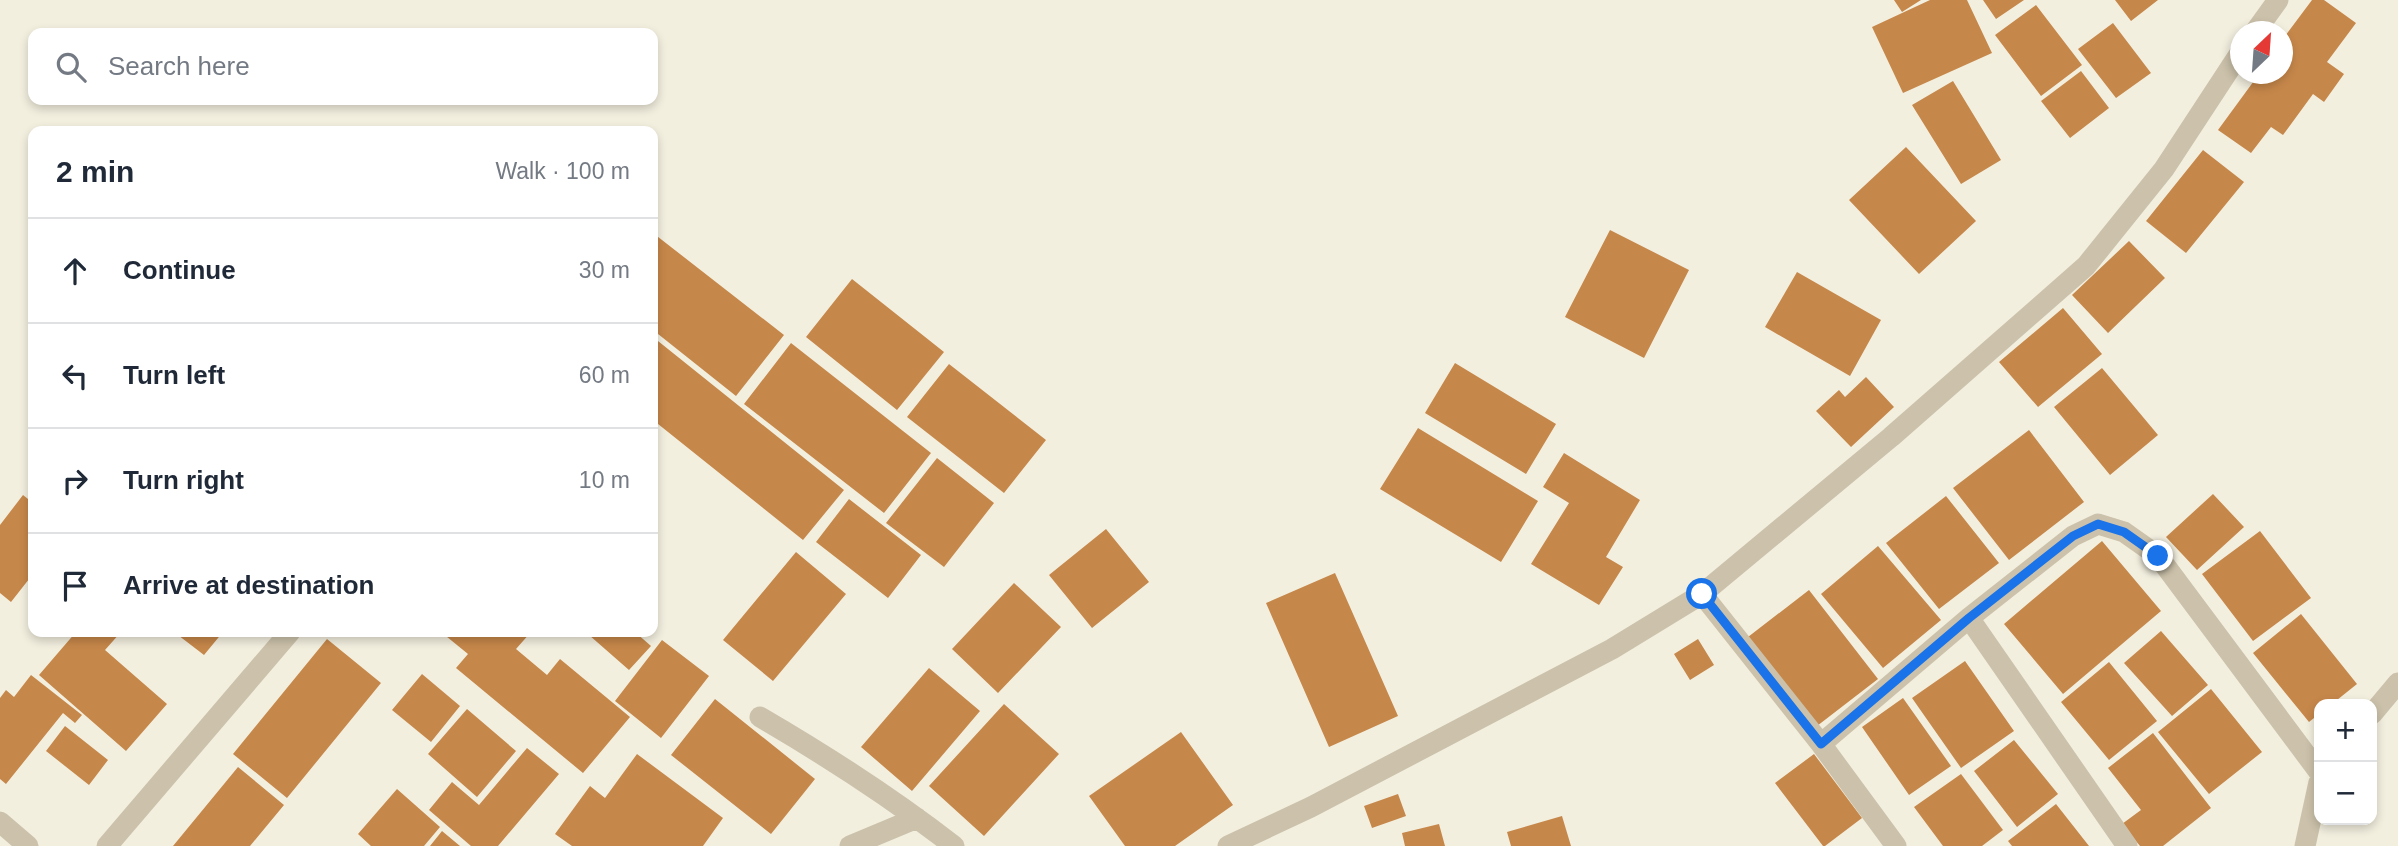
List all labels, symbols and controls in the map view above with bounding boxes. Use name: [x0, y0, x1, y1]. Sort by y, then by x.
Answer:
north arrow: [2230, 21, 2293, 84]
search box: [28, 28, 658, 105]
icon: search: [52, 48, 90, 86]
text: Search here: [108, 51, 250, 81]
text: 2 min: [56, 155, 134, 188]
text: Walk · 100 m: [495, 158, 630, 184]
icon: ahead: [56, 252, 94, 290]
text: Continue: [123, 255, 236, 285]
text: 30 m: [579, 257, 630, 283]
icon: left: [56, 357, 94, 395]
text: Turn left: [123, 360, 225, 390]
text: 60 m: [579, 362, 630, 388]
icon: right: [56, 462, 94, 500]
text: Turn right: [123, 465, 244, 495]
text: 10 m: [579, 467, 630, 493]
route end: [2142, 540, 2173, 571]
icon: arrive: [56, 567, 94, 605]
text: Arrive at destination: [123, 570, 374, 600]
route start: [1686, 578, 1717, 609]
map controls: [2314, 699, 2377, 825]
button: +: [2314, 699, 2377, 762]
button: −: [2314, 762, 2377, 825]

